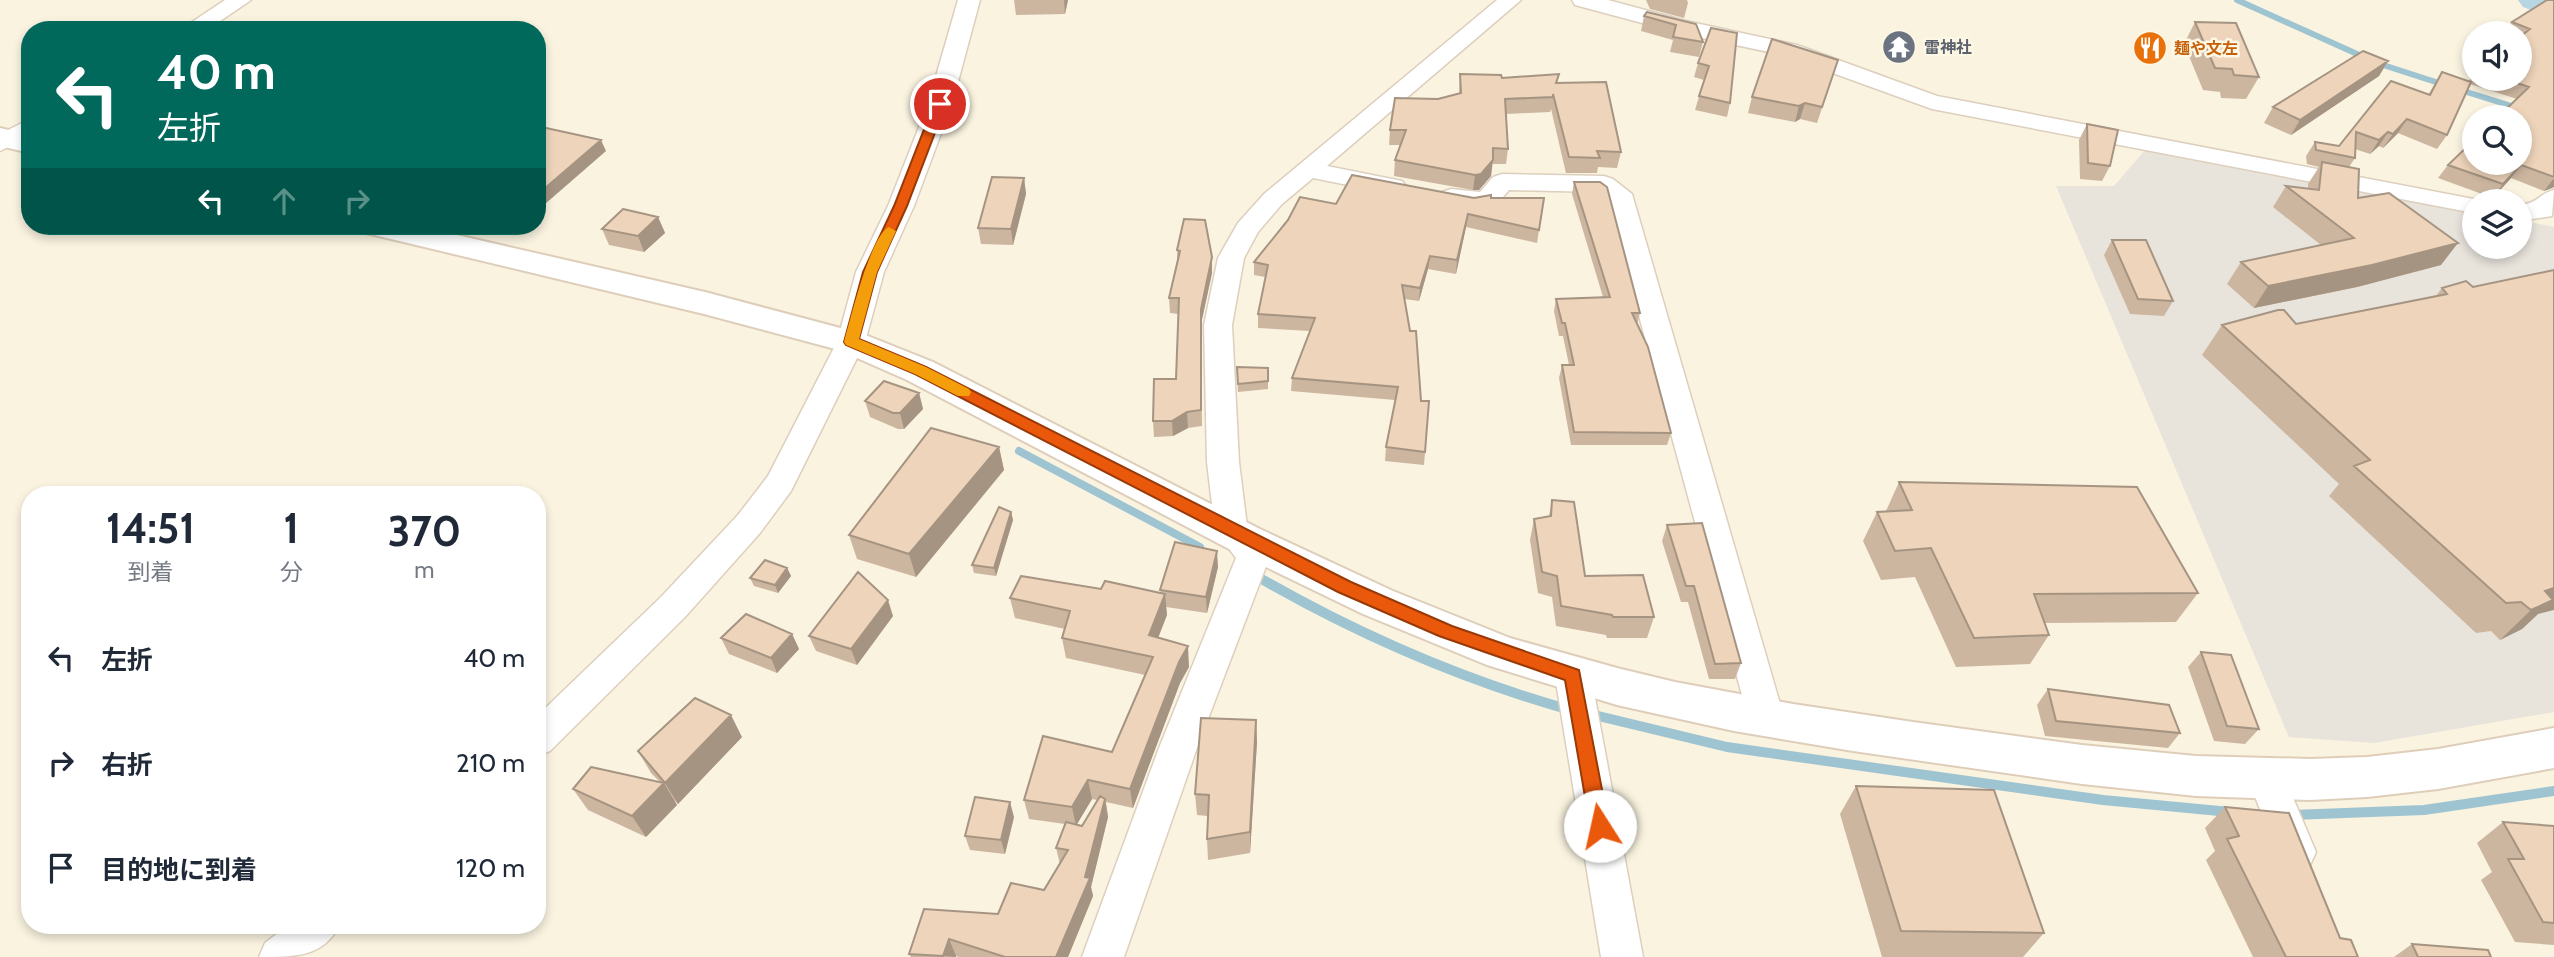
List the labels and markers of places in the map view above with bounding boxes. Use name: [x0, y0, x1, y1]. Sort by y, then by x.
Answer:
temple icon: 雷神社: [1880, 28, 1918, 66]
restaurant icon: 麺や文左: [2131, 29, 2169, 67]
place label: 雷神社: [1924, 38, 1972, 57]
place label: 麺や文左: [2174, 39, 2238, 58]
pin: [910, 74, 970, 134]

